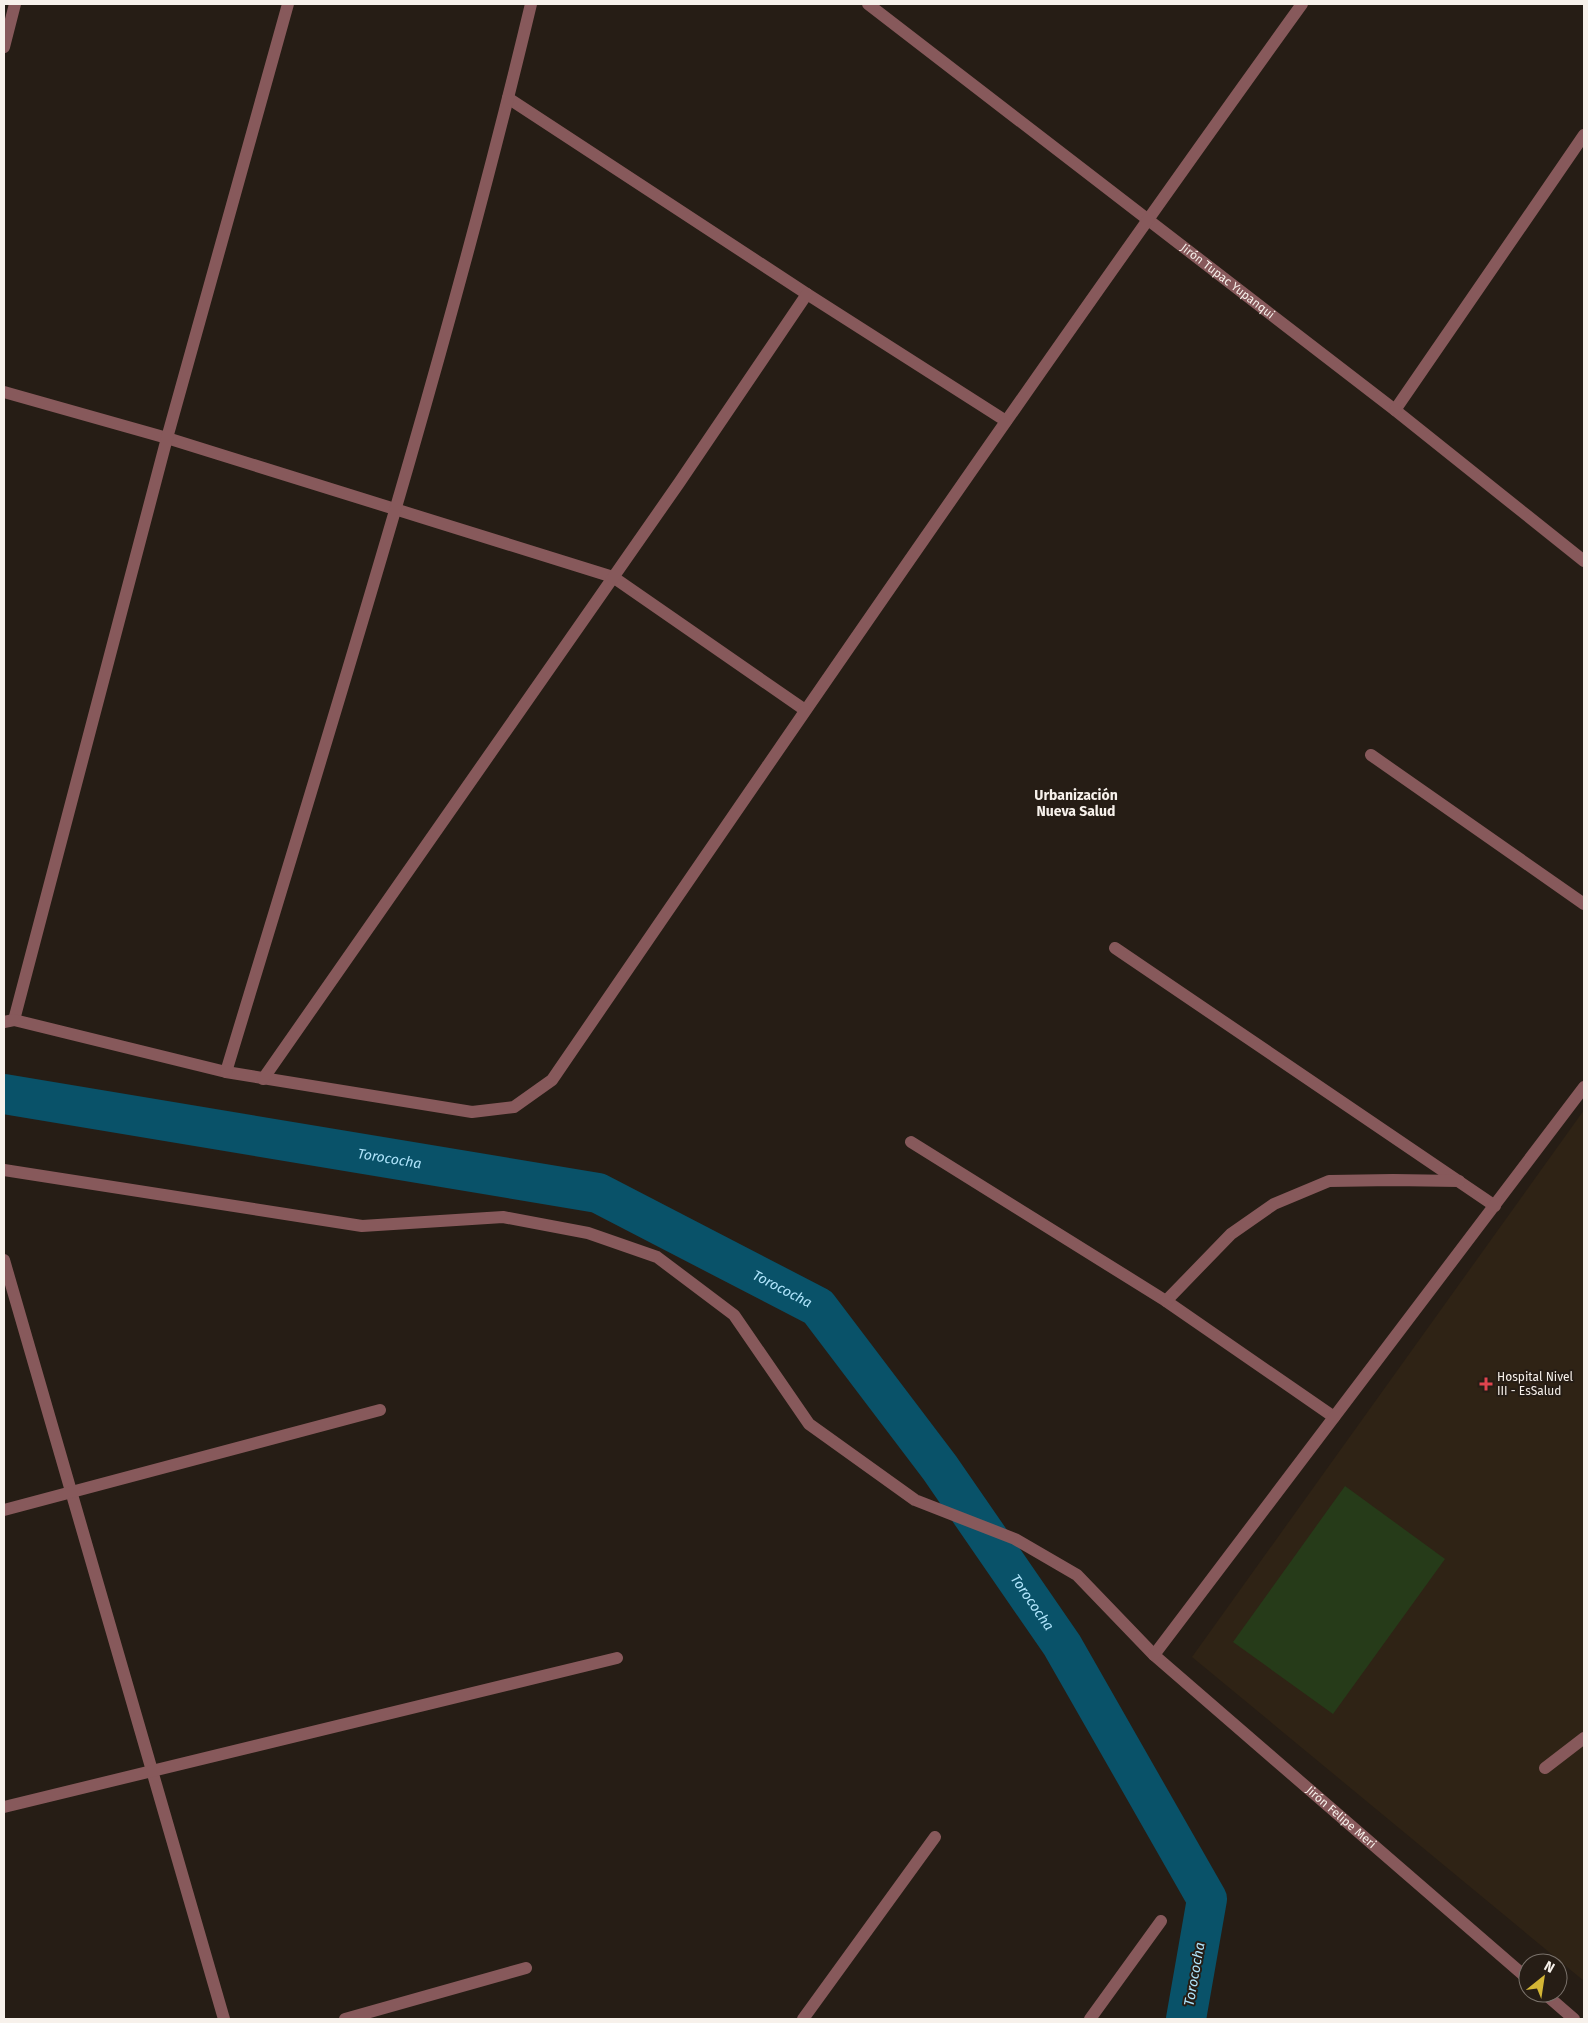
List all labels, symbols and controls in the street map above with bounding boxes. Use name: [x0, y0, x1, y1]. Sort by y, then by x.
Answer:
street label: Jirón Tupac Yupanqui: [1178, 240, 1277, 322]
district label: Urbanización Nueva Salud: [1034, 787, 1118, 820]
water label: Torococha: [356, 1145, 423, 1172]
water label: Torococha: [750, 1267, 815, 1311]
place label: Hospital Nivel III - EsSalud: [1497, 1370, 1574, 1398]
marker: Hospital Nivel III - EsSalud: [1479, 1377, 1493, 1391]
water label: Torococha: [1007, 1571, 1057, 1634]
street label: Jirón Felipe Meri: [1303, 1783, 1379, 1851]
water label: Torococha: [1181, 1941, 1208, 2007]
north arrow: [1518, 1953, 1568, 2003]
text: N: [1541, 1957, 1558, 1977]

